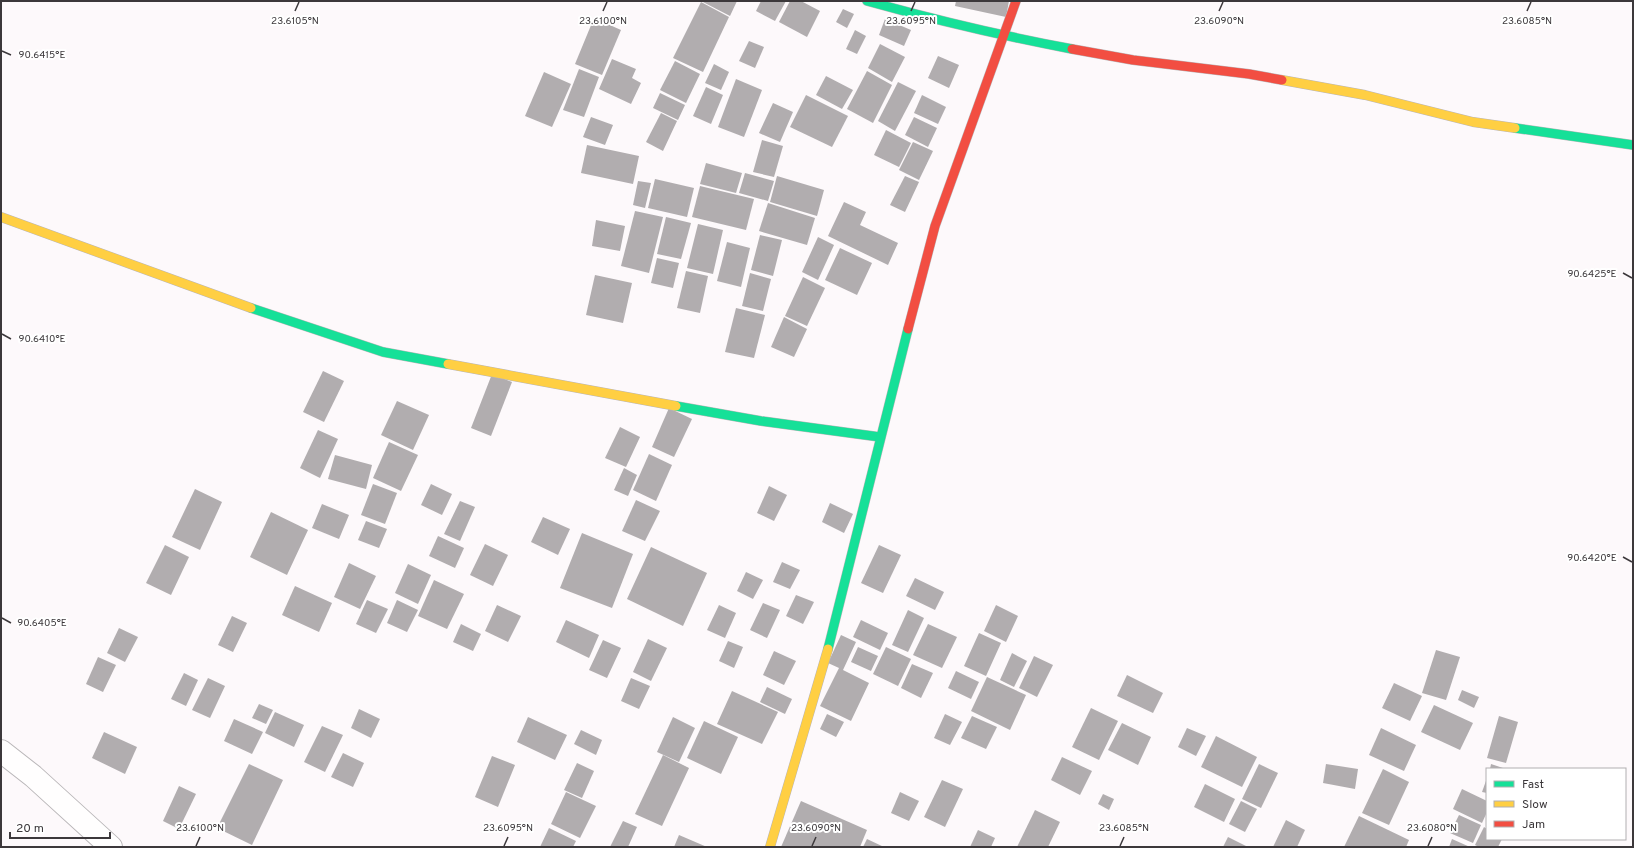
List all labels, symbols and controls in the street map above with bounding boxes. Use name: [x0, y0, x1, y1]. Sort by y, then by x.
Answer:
text: 23.6105°N: [271, 15, 319, 28]
text: 23.6100°N: [579, 15, 627, 28]
text: 23.6095°N: [886, 15, 936, 28]
text: 23.6090°N: [1194, 15, 1244, 28]
text: 23.6085°N: [1502, 15, 1552, 28]
text: 90.6415°E: [19, 49, 65, 62]
text: 90.6425°E: [1567, 268, 1617, 281]
text: 90.6410°E: [19, 333, 65, 346]
text: 90.6420°E: [1567, 552, 1617, 565]
text: 90.6405°E: [17, 617, 67, 630]
legend: [1486, 768, 1626, 840]
text: Fast: [1522, 777, 1544, 793]
text: Slow: [1522, 797, 1548, 813]
scale bar: [10, 814, 110, 840]
text: Jam: [1522, 817, 1545, 833]
text: 20 m: [16, 821, 44, 837]
text: 23.6100°N: [176, 822, 224, 835]
text: 23.6095°N: [483, 822, 533, 835]
text: 23.6090°N: [791, 822, 841, 835]
text: 23.6085°N: [1099, 822, 1149, 835]
text: 23.6080°N: [1407, 822, 1457, 835]

